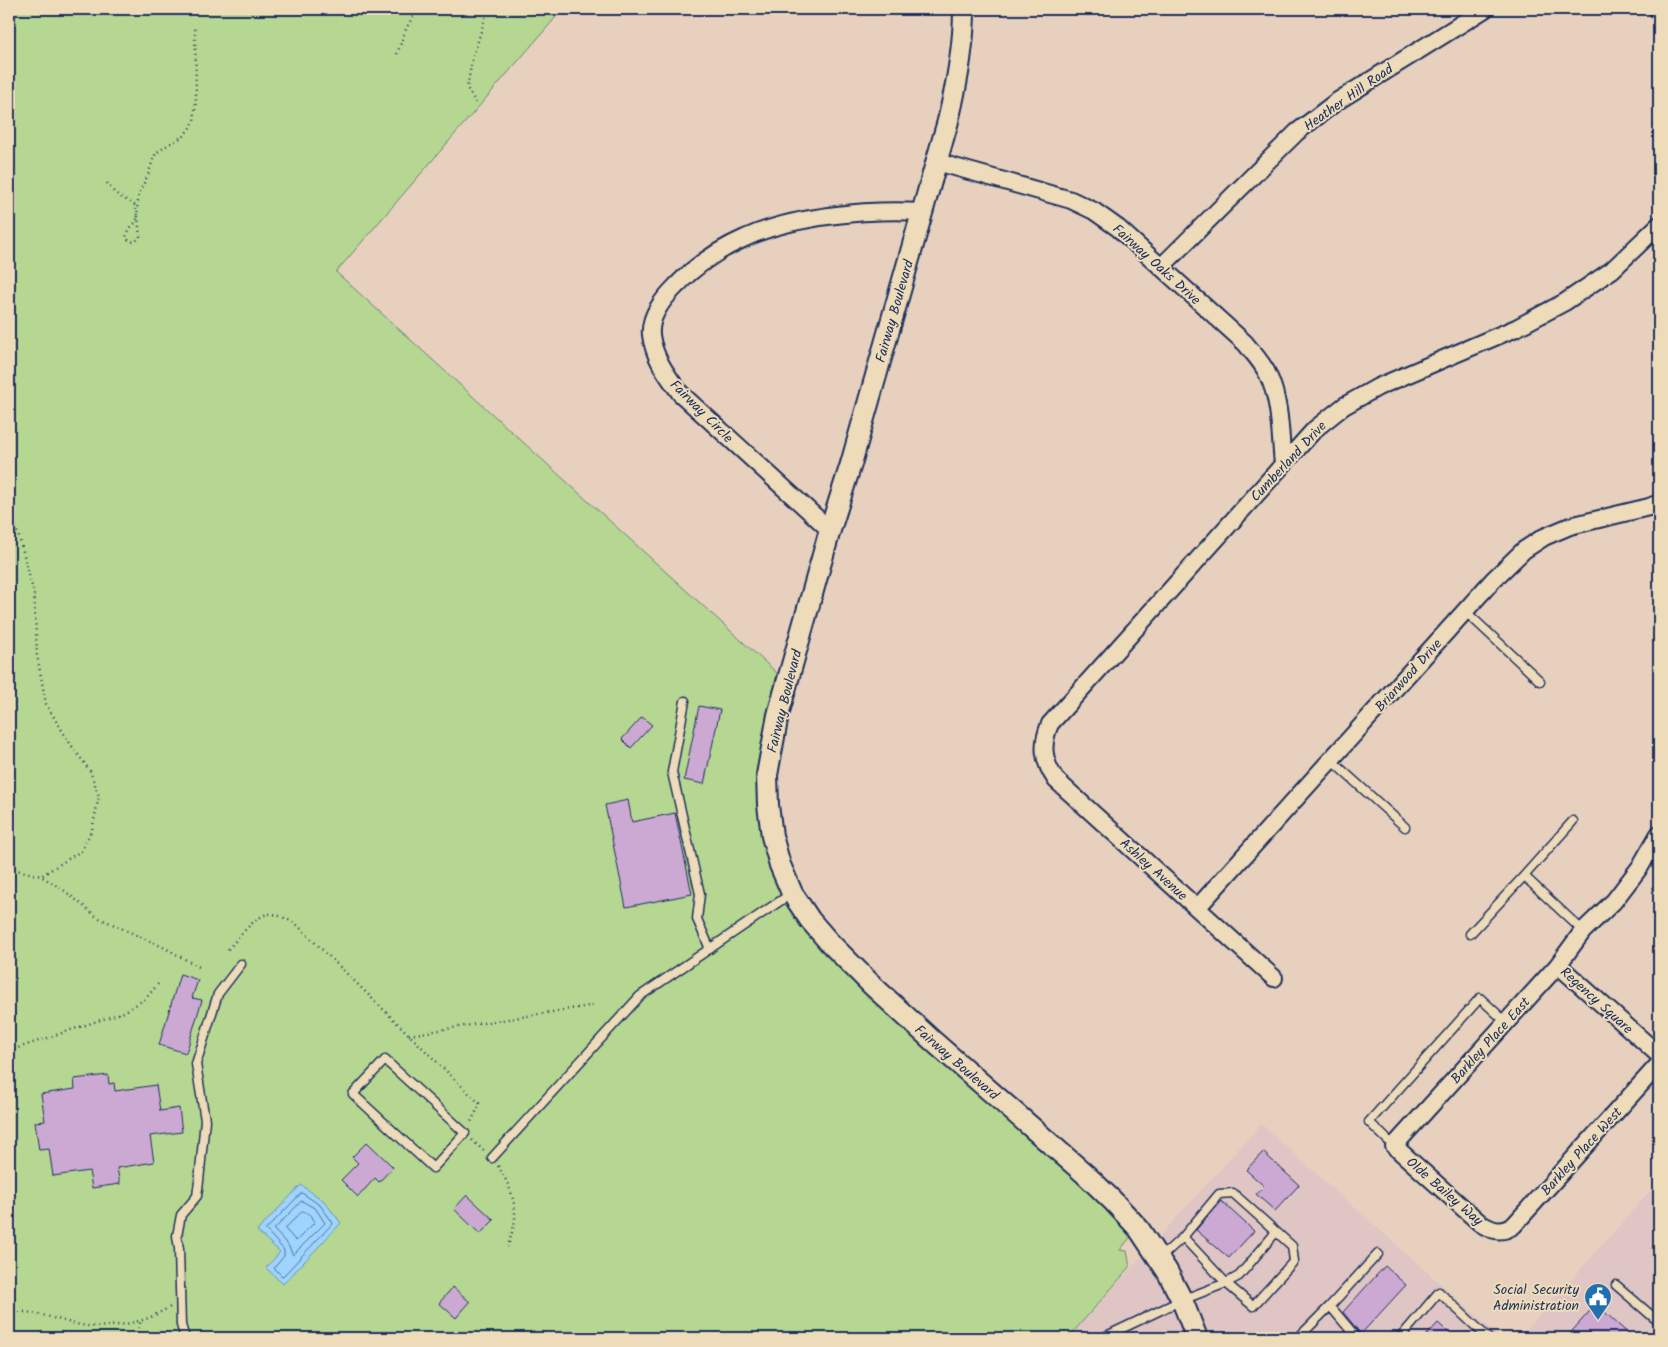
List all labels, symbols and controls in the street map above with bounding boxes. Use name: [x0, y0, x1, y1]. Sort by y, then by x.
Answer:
street label: Heather Hill Road: [1299, 58, 1399, 137]
street label: Fairway Oaks Drive: [1107, 219, 1206, 311]
street label: Fairway Boulevard: [870, 256, 920, 365]
street label: Fairway Circle: [664, 375, 739, 449]
street label: Cumberland Drive: [1245, 416, 1333, 507]
street label: Briarwood Drive: [1370, 634, 1448, 717]
street label: Fairway Boulevard: [761, 646, 809, 755]
street label: Ashley Avenue: [1114, 833, 1193, 907]
street label: Regency Square: [1555, 962, 1638, 1040]
street label: Barkley Place East: [1446, 992, 1536, 1089]
street label: Fairway Boulevard: [909, 1020, 1004, 1106]
street label: Barkley Place West: [1536, 1102, 1628, 1201]
street label: Olde Bailey Way: [1401, 1152, 1488, 1232]
place label: Social Security Administration: [1493, 1279, 1579, 1317]
public building icon: Social Security Administration: [1583, 1282, 1613, 1321]

